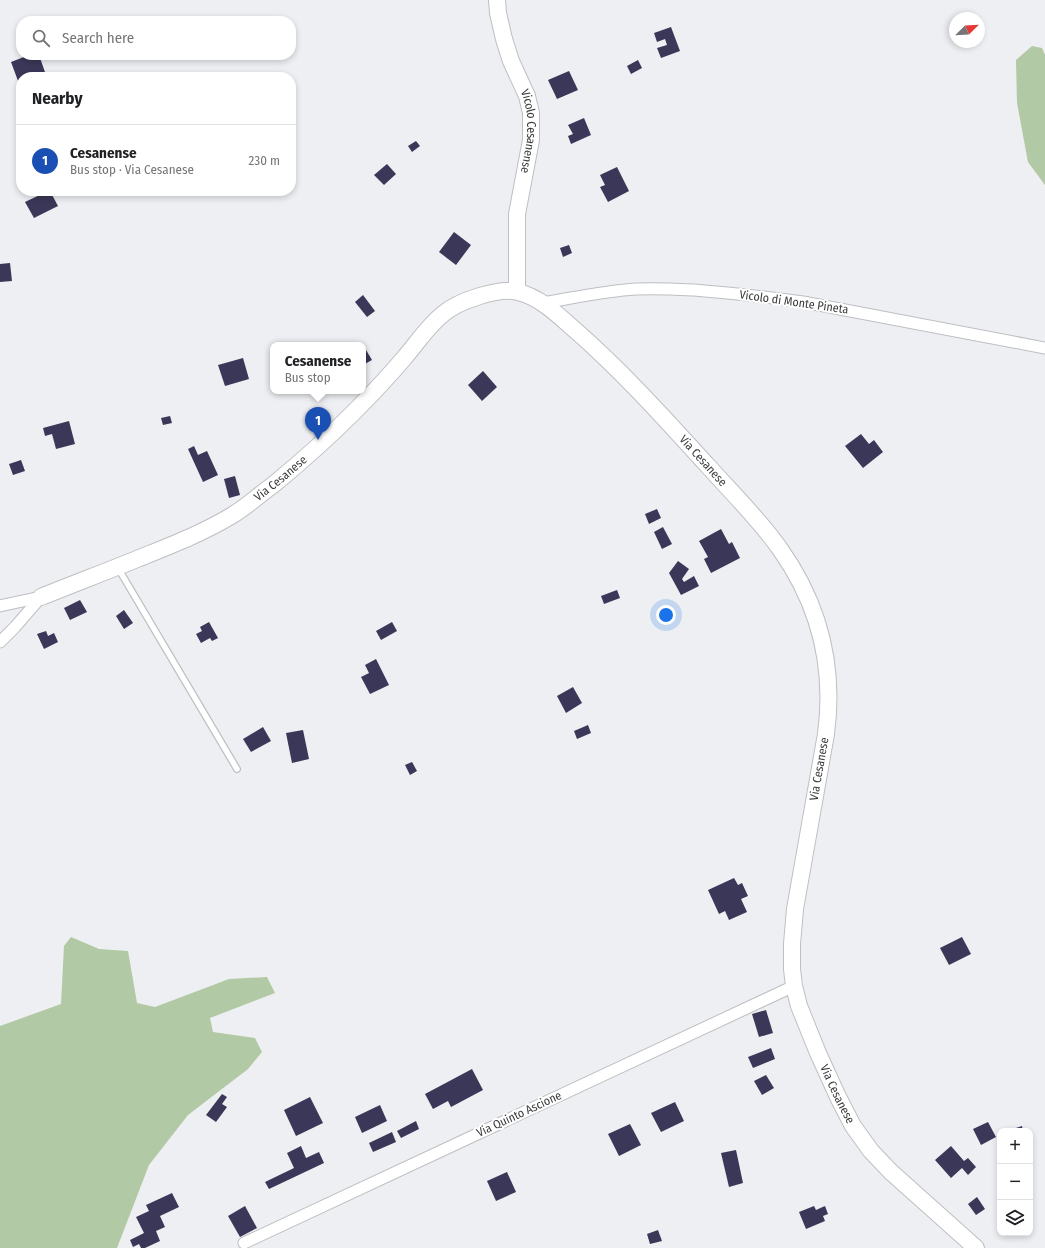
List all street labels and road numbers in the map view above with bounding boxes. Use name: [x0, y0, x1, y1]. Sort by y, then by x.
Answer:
street label: Vicolo Cesanense: [518, 87, 538, 175]
street label: Vicolo di Monte Pineta: [739, 287, 849, 317]
street label: Via Cesanese: [676, 432, 730, 489]
street label: Via Cesanese: [251, 453, 310, 504]
street label: Via Cesanese: [807, 736, 831, 802]
street label: Via Cesanese: [817, 1062, 858, 1126]
street label: Via Quinto Ascione: [474, 1088, 564, 1140]

